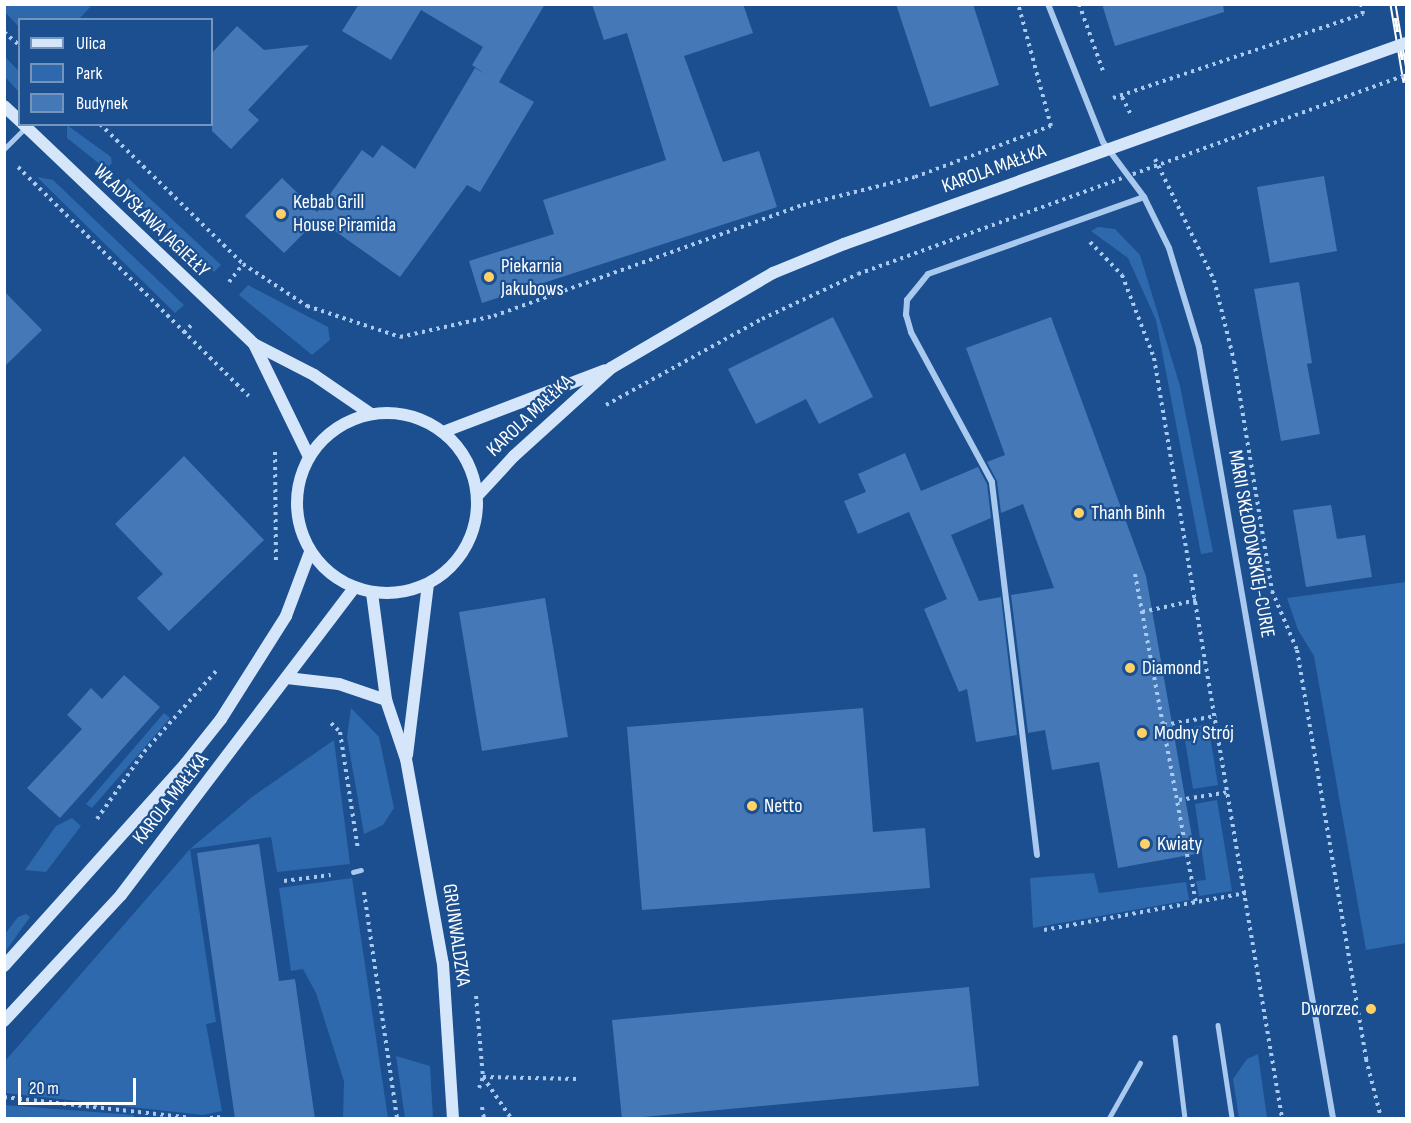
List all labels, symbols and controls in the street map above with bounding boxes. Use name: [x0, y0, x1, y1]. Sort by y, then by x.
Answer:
legend: [18, 18, 213, 126]
text: Ulica: [76, 33, 106, 54]
text: Park: [76, 63, 102, 84]
text: Budynek: [76, 93, 128, 114]
street label: KAROLA MAŁŁKA: [939, 139, 1049, 199]
street label: WŁADYSŁAWA JAGIEŁŁY: [88, 160, 214, 282]
place label: Kebab Grill House Piramida: [293, 190, 396, 237]
marker: Kebab Grill House Piramida: [274, 207, 288, 221]
place label: Piekarnia Jakubows: [501, 254, 564, 301]
marker: Piekarnia Jakubows: [482, 270, 496, 284]
street label: KAROLA MAŁŁKA: [482, 370, 578, 462]
street label: MARII SKŁODOWSKIEJ-CURIE: [1223, 448, 1279, 640]
place label: Thanh Binh: [1091, 501, 1165, 525]
marker: Thanh Binh: [1072, 506, 1086, 520]
place label: Diamond: [1142, 656, 1201, 680]
marker: Diamond: [1123, 661, 1137, 675]
place label: Modny Strój: [1154, 721, 1234, 745]
marker: Modny Strój: [1135, 726, 1149, 740]
street label: KAROLA MAŁŁKA: [128, 749, 214, 849]
place label: Netto: [764, 794, 802, 818]
marker: Netto: [745, 799, 759, 813]
place label: Kwiaty: [1157, 832, 1202, 856]
marker: Kwiaty: [1138, 837, 1152, 851]
street label: GRUNWALDZKA: [437, 882, 475, 988]
place label: Dworzec: [1301, 997, 1359, 1021]
marker: Dworzec: [1364, 1002, 1378, 1016]
scale bar: [21, 1066, 140, 1104]
text: 20 m: [29, 1078, 59, 1099]

